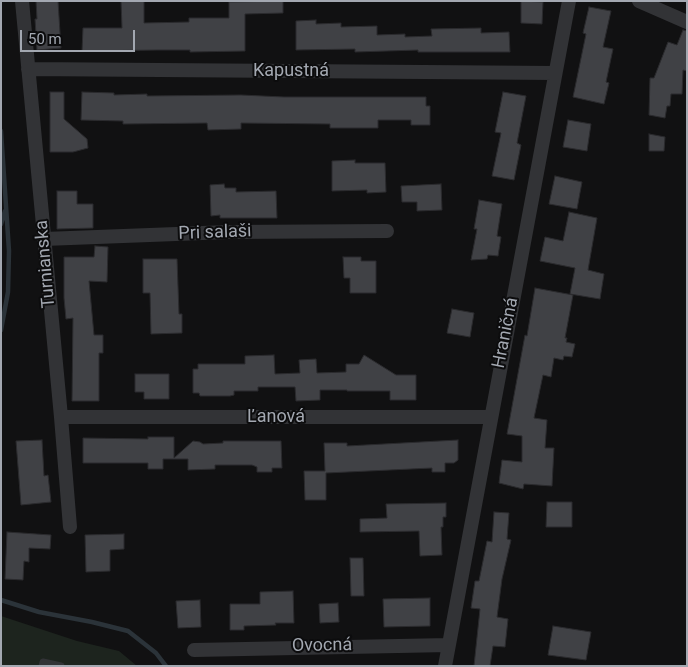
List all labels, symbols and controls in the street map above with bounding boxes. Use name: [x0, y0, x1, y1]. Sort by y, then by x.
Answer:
scale bar: [22, 20, 138, 52]
text: 50 m: [28, 30, 62, 48]
street label: Kapustná: [253, 60, 329, 82]
street label: Turnianska: [31, 219, 61, 309]
street label: Pri salaši: [178, 221, 252, 245]
street label: Hraničná: [489, 296, 523, 370]
street label: Ľanová: [247, 406, 305, 428]
street label: Ovocná: [292, 635, 352, 657]

